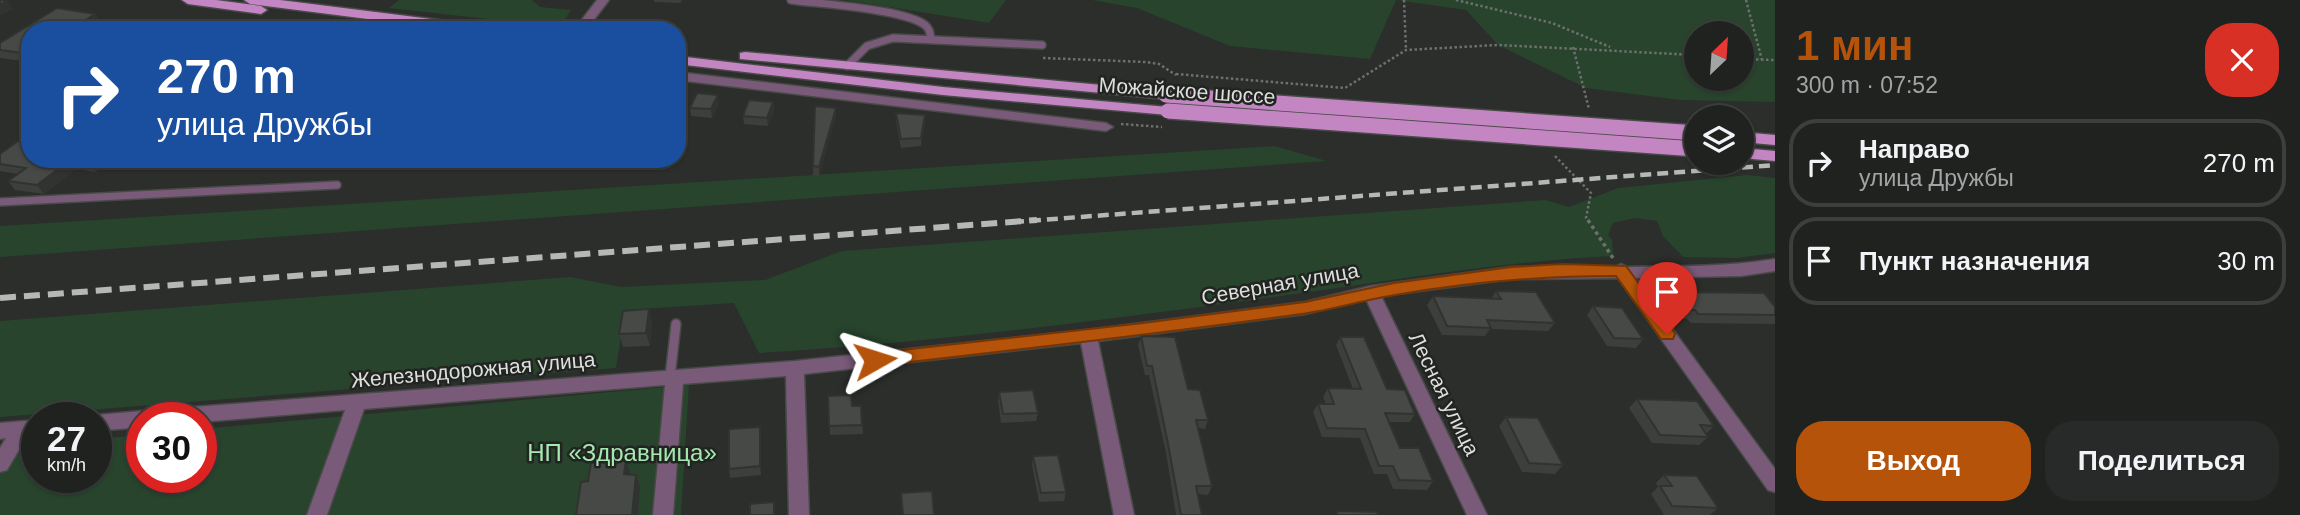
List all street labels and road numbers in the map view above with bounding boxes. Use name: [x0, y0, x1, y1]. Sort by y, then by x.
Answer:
street label: Можайское шоссе: [1098, 73, 1276, 108]
street label: Северная улица: [1199, 258, 1361, 309]
street label: Лесная улица: [1405, 328, 1484, 459]
street label: Железнодорожная улица: [350, 347, 596, 392]

